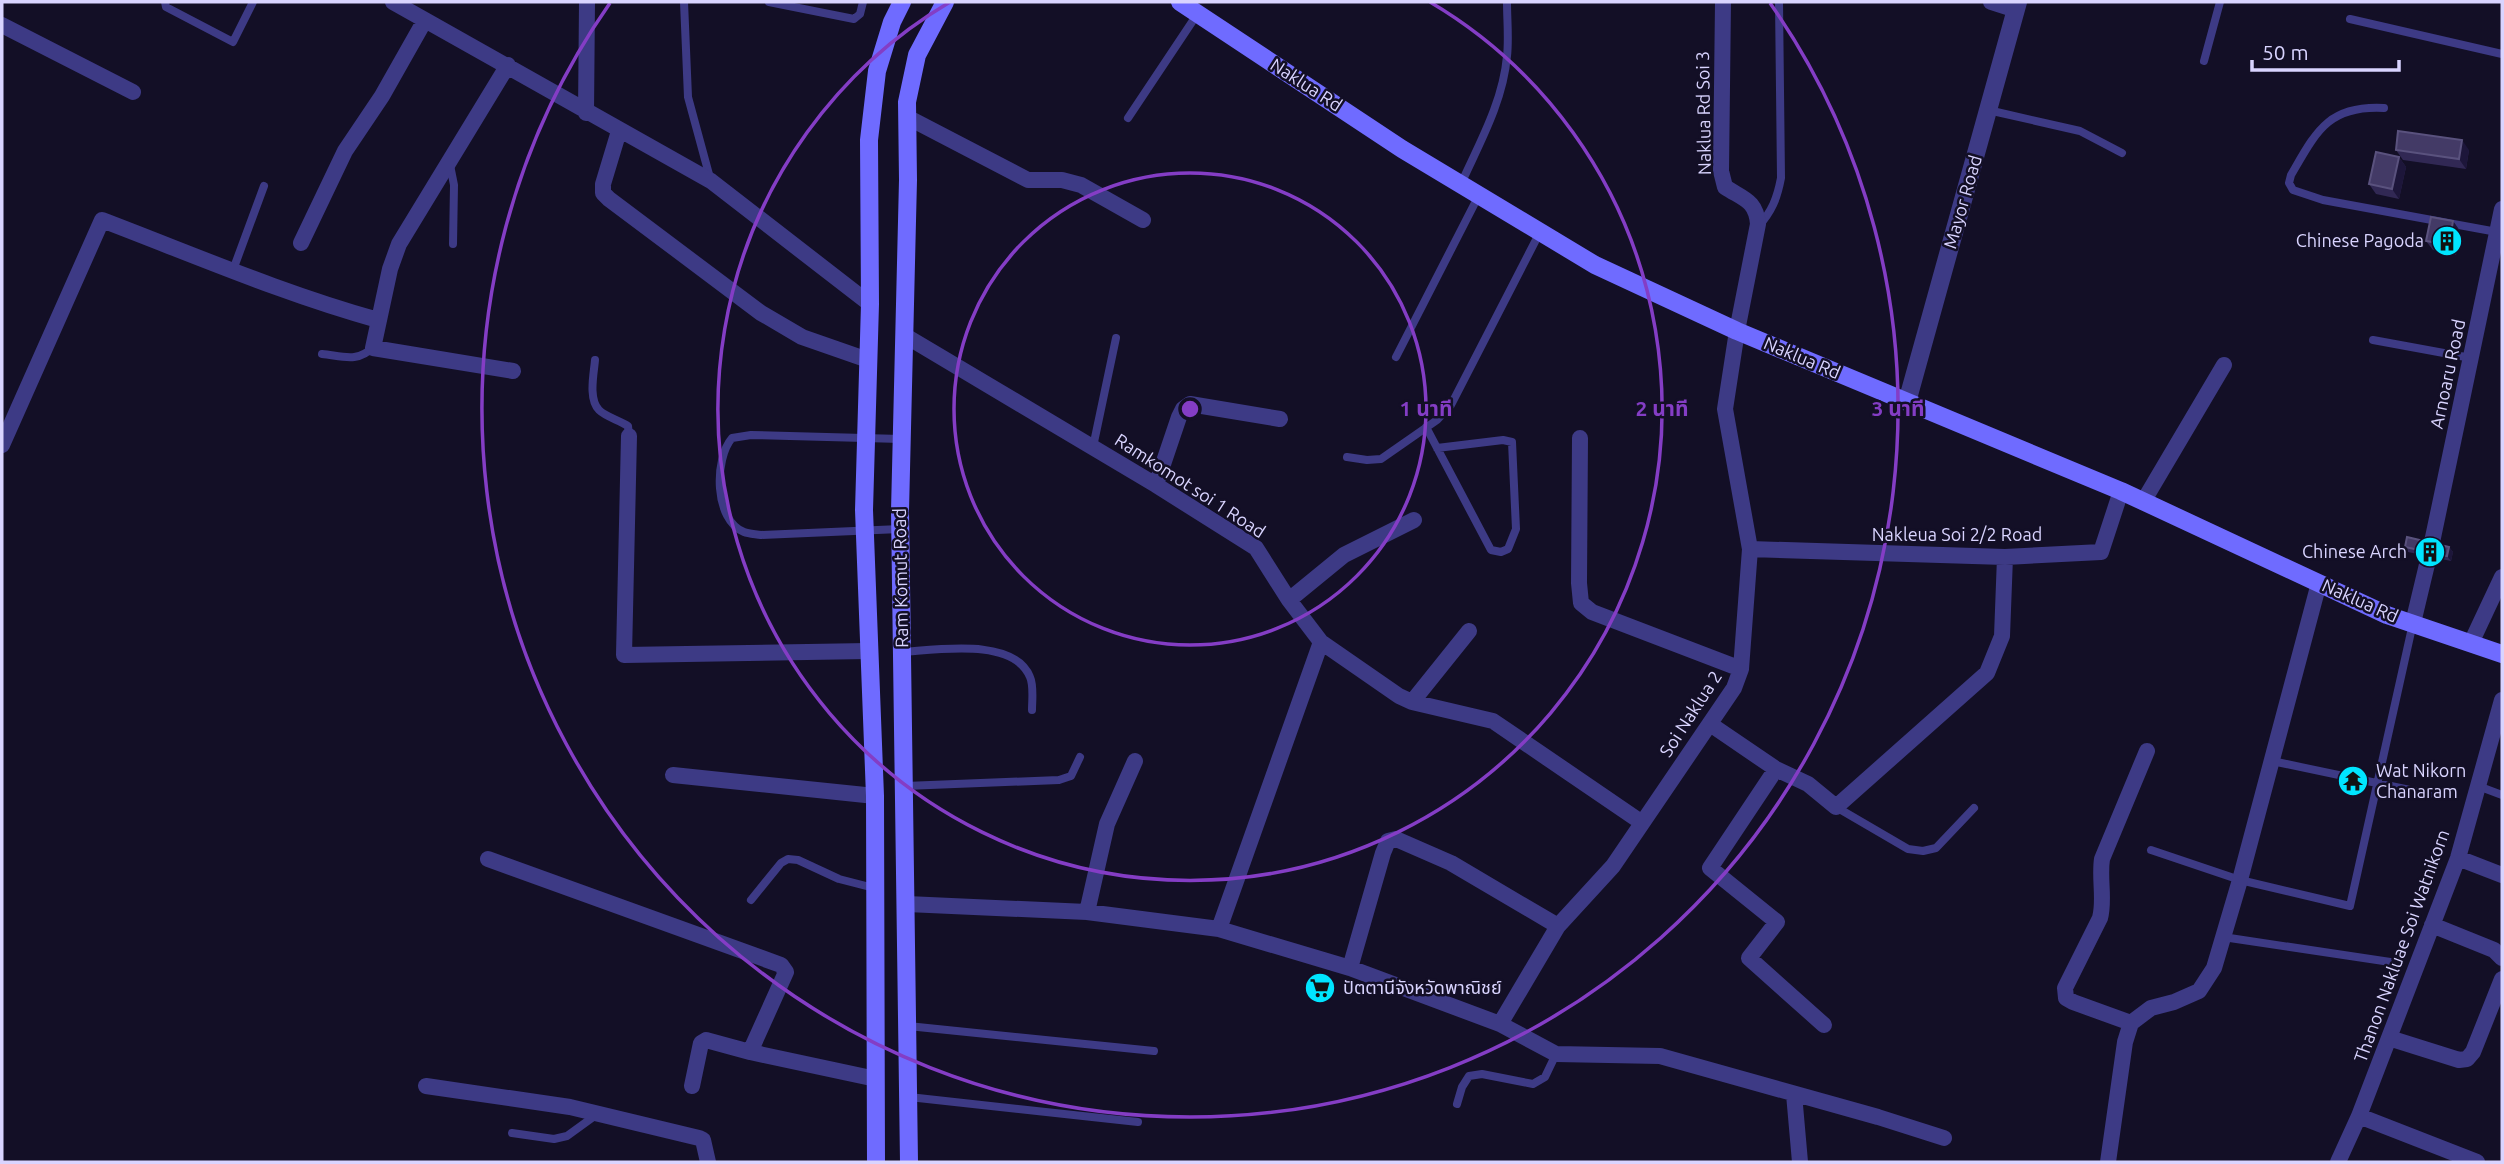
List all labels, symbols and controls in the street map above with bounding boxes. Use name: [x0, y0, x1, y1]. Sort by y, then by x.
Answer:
scale bar: [2252, 28, 2399, 72]
text: 50 m: [2262, 40, 2309, 64]
street label: Naklua Rd Soi 3: [1692, 51, 1714, 175]
street label: Naklua Rd: [1267, 54, 1346, 115]
street label: Mayor Road: [1939, 153, 1985, 251]
building icon: Chinese Pagoda: [2430, 224, 2464, 258]
place label: Chinese Pagoda: [2296, 230, 2424, 250]
street label: Arnoaru Road: [2426, 317, 2468, 430]
street label: Naklua Rd: [1761, 332, 1844, 382]
text: 1 นาที: [1399, 396, 1453, 420]
text: 2 นาที: [1635, 396, 1689, 420]
text: 3 นาที: [1871, 396, 1925, 420]
centre of rings: [1178, 397, 1202, 421]
street label: Ramkomot soi 1 Road: [1112, 429, 1269, 541]
street label: Ram Komut Road: [889, 508, 911, 648]
street label: Nakleua Soi 2/2 Road: [1872, 524, 2042, 544]
building icon: Chinese Arch: [2413, 535, 2447, 569]
place label: Chinese Arch: [2302, 541, 2407, 561]
street label: Naklua Rd: [2319, 574, 2402, 626]
street label: Soi Naklua 2: [1655, 667, 1725, 760]
place label: Wat Nikorn Chanaram: [2376, 760, 2466, 801]
temple icon: Wat Nikorn Chanaram: [2336, 764, 2370, 798]
street label: Thanon Nakluae Soi Watnikorn: [2350, 826, 2453, 1065]
supermarket icon: ปัตตานีจังหวัดพาณิชย์: [1303, 971, 1337, 1005]
place label: ปัตตานีจังหวัดพาณิชย์: [1343, 977, 1502, 997]

